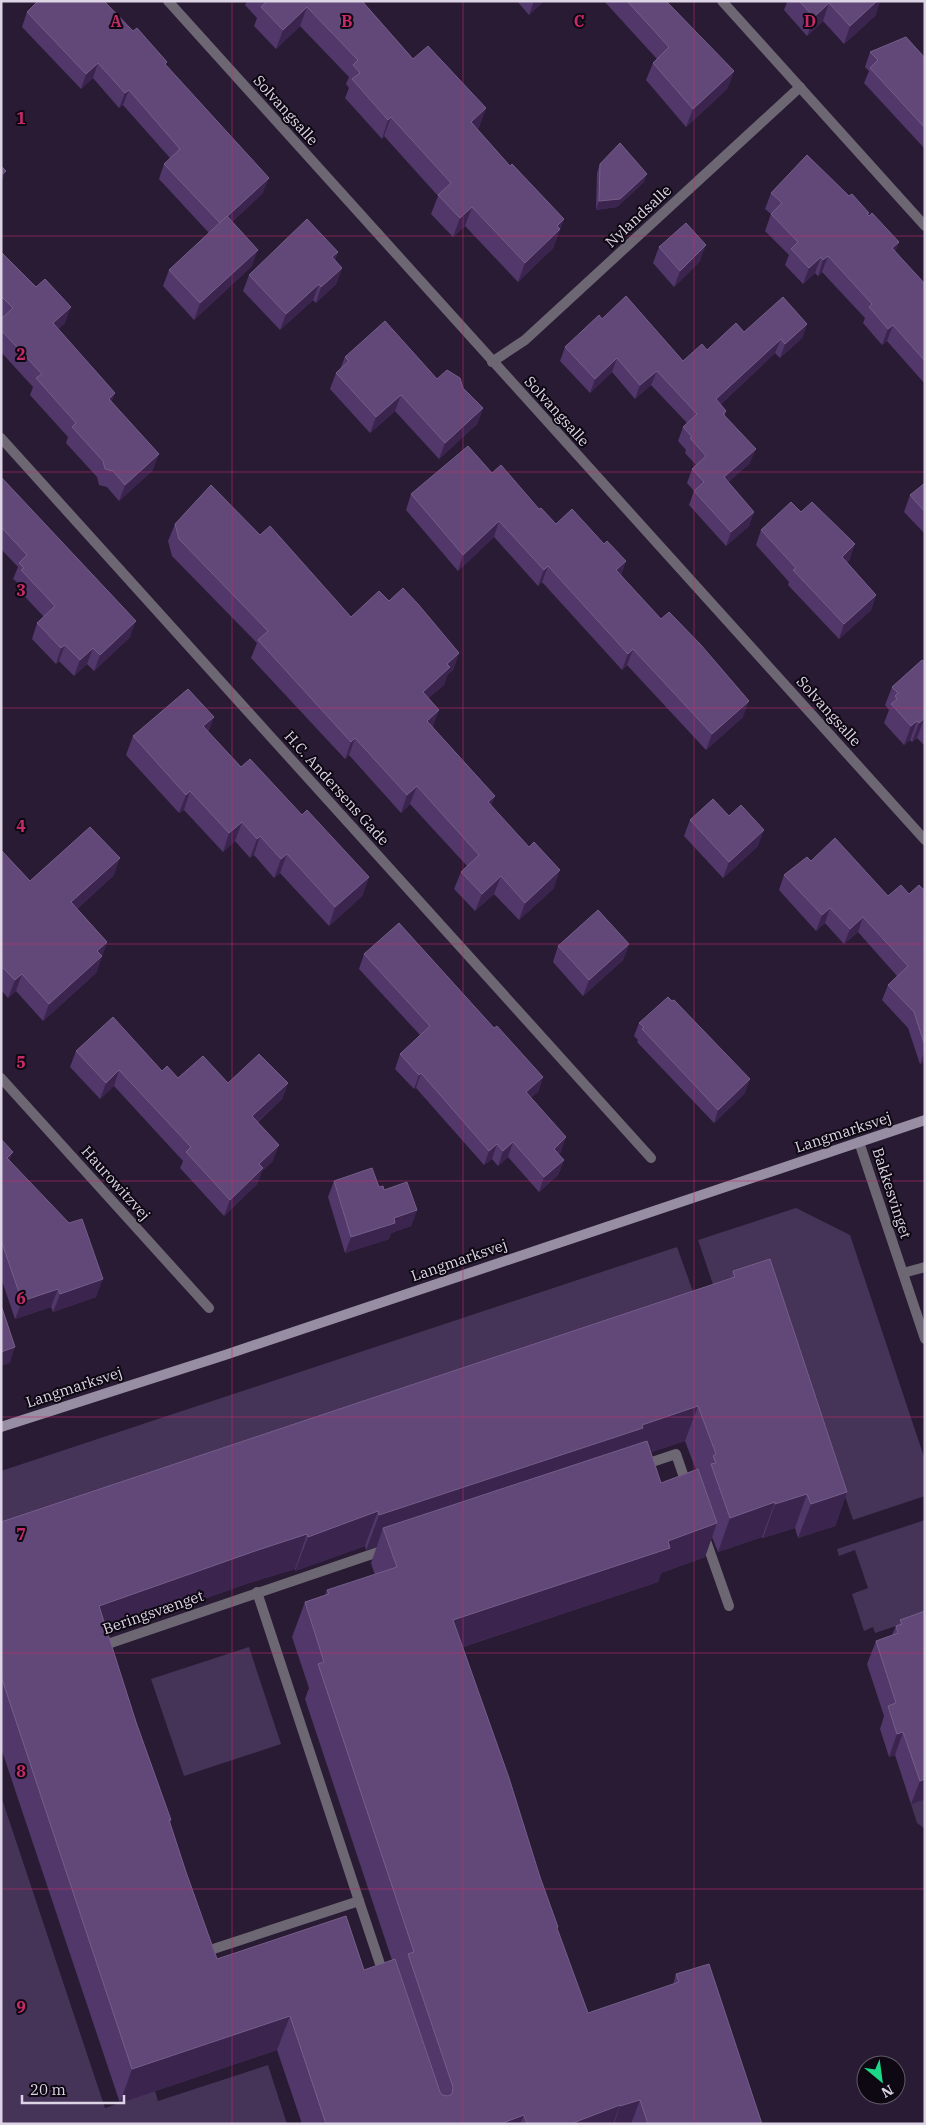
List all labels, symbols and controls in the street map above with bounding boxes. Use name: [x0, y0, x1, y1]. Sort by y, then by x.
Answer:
text: A: [110, 11, 122, 31]
text: B: [341, 11, 353, 31]
text: C: [574, 11, 584, 31]
text: D: [804, 11, 816, 31]
street label: Solvangsalle: [249, 71, 323, 149]
text: 1: [16, 108, 26, 128]
street label: Nylandsalle: [601, 181, 675, 251]
text: 2: [16, 344, 26, 364]
street label: Solvangsalle: [520, 372, 594, 450]
text: 3: [16, 580, 26, 600]
street label: Solvangsalle: [792, 672, 866, 750]
street label: H.C. Andersens Gade: [281, 727, 393, 849]
text: 4: [16, 816, 26, 836]
text: 5: [16, 1052, 26, 1072]
street label: Langmarksvej: [792, 1107, 894, 1157]
street label: Haurowitzvej: [78, 1142, 154, 1224]
street label: Bakkesvinget: [868, 1145, 916, 1241]
street label: Langmarksvej: [408, 1235, 510, 1285]
text: 6: [16, 1288, 26, 1308]
street label: Langmarksvej: [23, 1362, 125, 1412]
text: 7: [16, 1524, 26, 1544]
street label: Beringsvænget: [100, 1586, 206, 1638]
text: 8: [16, 1761, 26, 1781]
text: 9: [16, 1997, 26, 2017]
north arrow: [856, 2055, 906, 2105]
scale bar: [22, 2072, 125, 2104]
text: 20 m: [30, 2080, 66, 2099]
text: N: [878, 2081, 897, 2102]

